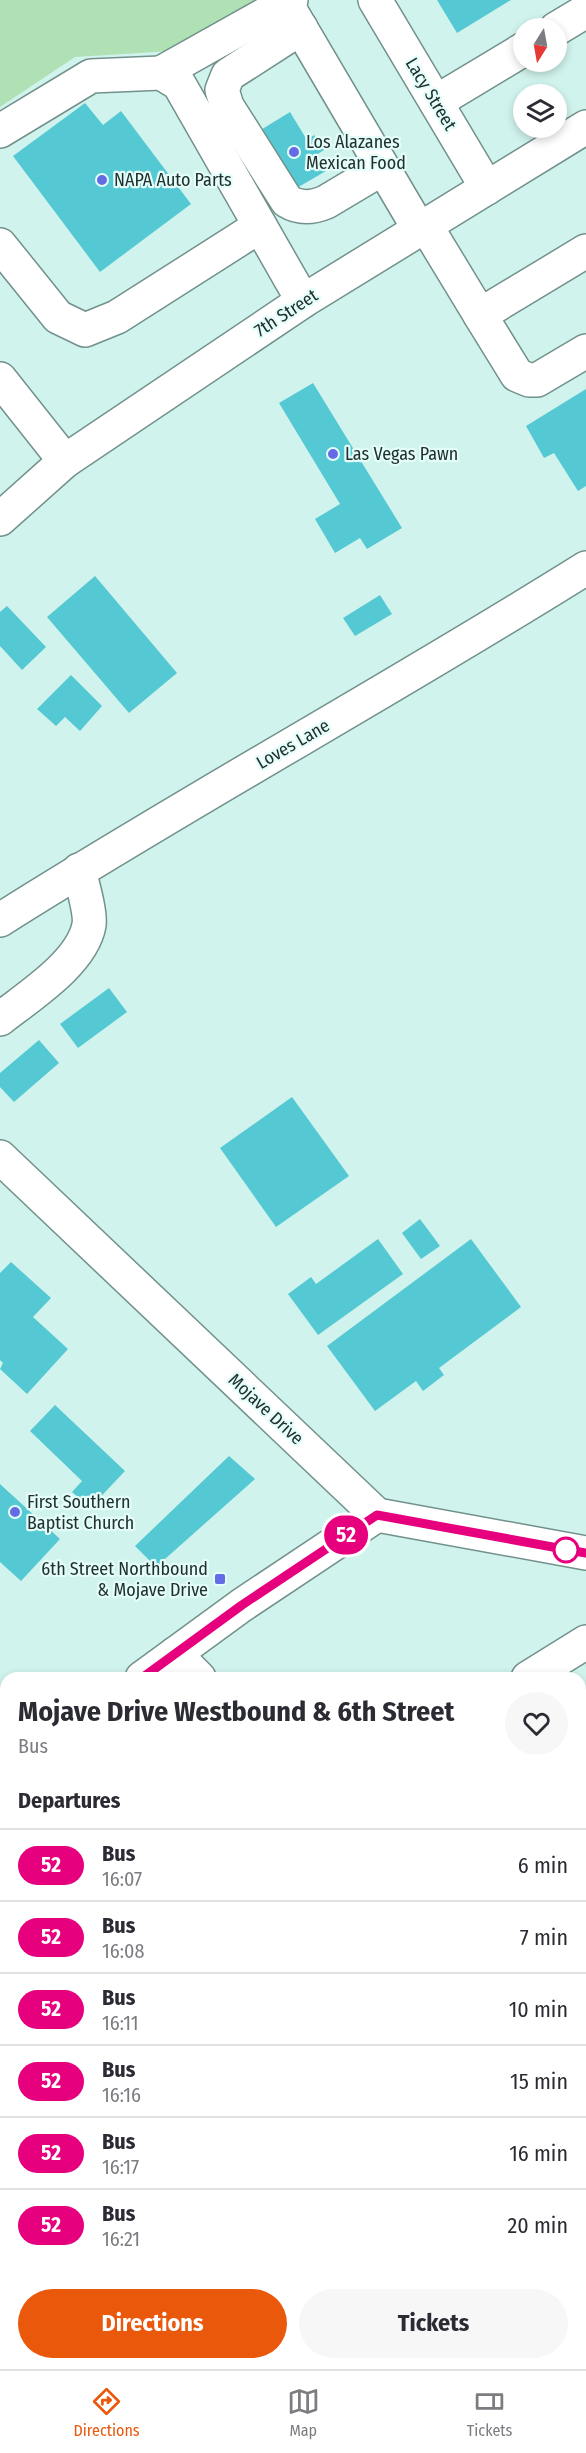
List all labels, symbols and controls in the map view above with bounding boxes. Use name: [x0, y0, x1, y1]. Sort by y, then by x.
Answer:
north arrow: [513, 18, 567, 72]
map controls: [513, 18, 567, 138]
street label: Lacy Street: [401, 54, 461, 134]
button: layers: [513, 84, 567, 138]
place label: Los Alazanes Mexican Food: [306, 131, 406, 174]
marker: Los Alazanes Mexican Food: [287, 145, 301, 159]
place label: NAPA Auto Parts: [114, 169, 232, 191]
marker: NAPA Auto Parts: [95, 173, 109, 187]
street label: 7th Street: [250, 284, 322, 342]
place label: Las Vegas Pawn: [345, 443, 458, 465]
marker: Las Vegas Pawn: [326, 447, 340, 461]
street label: Loves Lane: [253, 714, 334, 774]
street label: Mojave Drive: [224, 1369, 308, 1449]
place label: First Southern Baptist Church: [27, 1491, 134, 1534]
marker: First Southern Baptist Church: [8, 1505, 22, 1519]
line badge: 52: [319, 1516, 373, 1555]
text: 52: [336, 1522, 356, 1548]
unlabelled marker: [553, 1537, 579, 1563]
place label: 6th Street Northbound & Mojave Drive: [41, 1558, 208, 1601]
marker: 6th Street Northbound & Mojave Drive: [213, 1572, 227, 1586]
button: heart: [505, 1692, 568, 1755]
text: Mojave Drive Westbound & 6th Street: [18, 1695, 454, 1728]
text: Bus: [18, 1734, 48, 1758]
text: Departures: [18, 1787, 120, 1814]
text: Bus: [102, 1840, 135, 1867]
text: 52: [41, 1852, 61, 1878]
text: 6 min: [518, 1852, 568, 1879]
text: 16:07: [102, 1867, 142, 1891]
text: Bus: [102, 1912, 135, 1939]
text: 52: [41, 1924, 61, 1950]
text: 7 min: [520, 1924, 568, 1951]
text: 16:08: [102, 1939, 144, 1963]
text: Bus: [102, 1984, 135, 2011]
text: 52: [41, 1996, 61, 2022]
text: 10 min: [509, 1996, 568, 2023]
text: 16:11: [102, 2011, 138, 2035]
text: Bus: [102, 2056, 135, 2083]
text: 52: [41, 2068, 61, 2094]
text: 15 min: [510, 2068, 568, 2095]
text: 16:16: [102, 2083, 141, 2107]
text: Bus: [102, 2128, 135, 2155]
text: 52: [41, 2140, 61, 2166]
text: 16 min: [509, 2140, 568, 2167]
text: 16:17: [102, 2155, 139, 2179]
text: Bus: [102, 2200, 135, 2227]
text: 52: [41, 2212, 61, 2238]
text: 20 min: [508, 2212, 568, 2239]
text: 16:21: [102, 2227, 140, 2251]
button: Directions: [18, 2289, 287, 2358]
button: Tickets: [299, 2289, 568, 2358]
tab: Directions: [74, 2385, 140, 2440]
tab: Map: [287, 2385, 320, 2440]
tab: Tickets: [467, 2385, 512, 2440]

